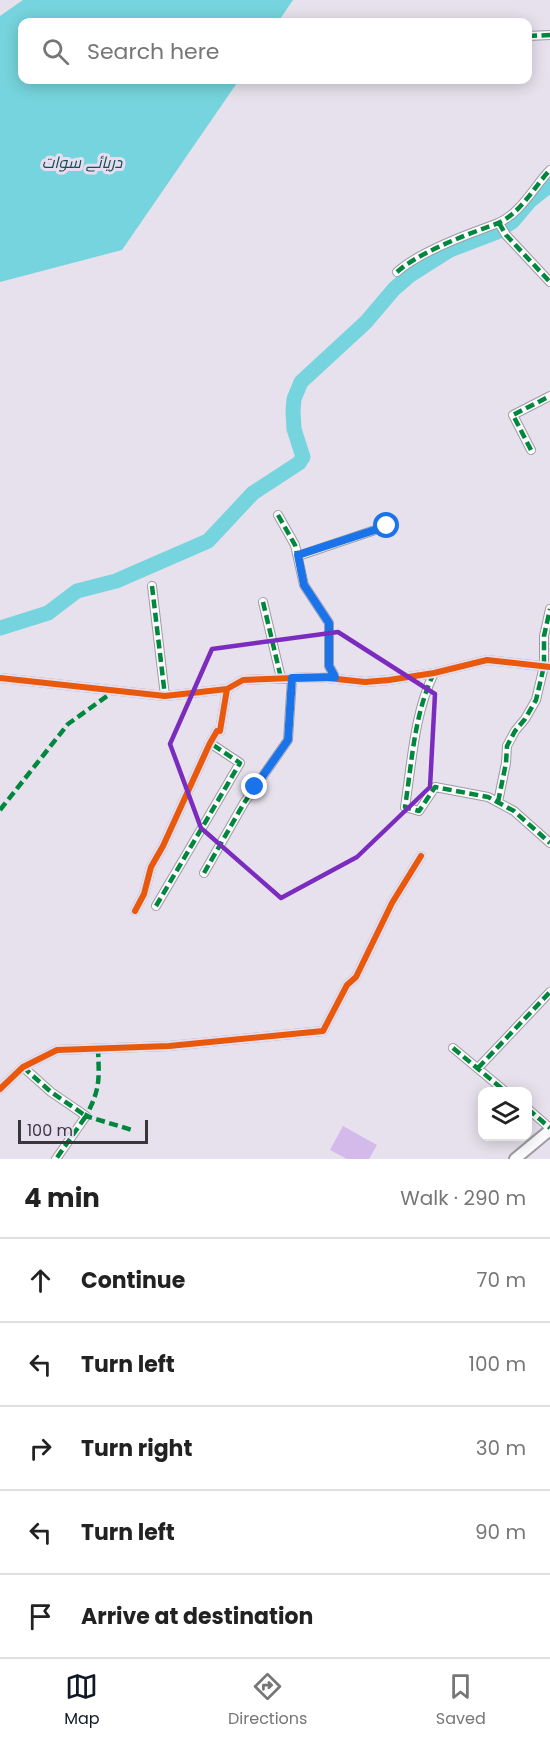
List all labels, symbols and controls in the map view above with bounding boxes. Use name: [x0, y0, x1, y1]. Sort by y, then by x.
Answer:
search box: [18, 18, 532, 84]
icon: search: [39, 35, 72, 68]
text: Search here: [87, 36, 220, 67]
water label: دریائے سوات: [42, 151, 124, 174]
route start: [373, 512, 399, 538]
route end: [241, 773, 267, 799]
map controls: [478, 1087, 532, 1141]
button: layers: [478, 1087, 532, 1141]
scale bar: [18, 1117, 148, 1144]
text: 100 m: [27, 1119, 73, 1142]
text: 4 min: [24, 1180, 100, 1216]
text: Walk · 290 m: [400, 1184, 526, 1212]
icon: ahead: [24, 1264, 57, 1297]
text: Continue: [81, 1265, 185, 1296]
text: 70 m: [477, 1266, 526, 1294]
icon: left: [24, 1348, 57, 1381]
text: Turn left: [81, 1349, 175, 1380]
text: 100 m: [469, 1350, 526, 1378]
icon: right: [24, 1432, 57, 1465]
text: Turn right: [81, 1433, 192, 1464]
text: 30 m: [476, 1434, 526, 1462]
icon: left: [24, 1516, 57, 1549]
text: Turn left: [81, 1517, 175, 1548]
text: 90 m: [475, 1518, 526, 1546]
icon: arrive: [24, 1600, 57, 1633]
text: Arrive at destination: [81, 1601, 313, 1632]
tab: Map: [64, 1670, 100, 1731]
tab: Directions: [228, 1670, 307, 1731]
tab: Saved: [436, 1670, 486, 1731]

